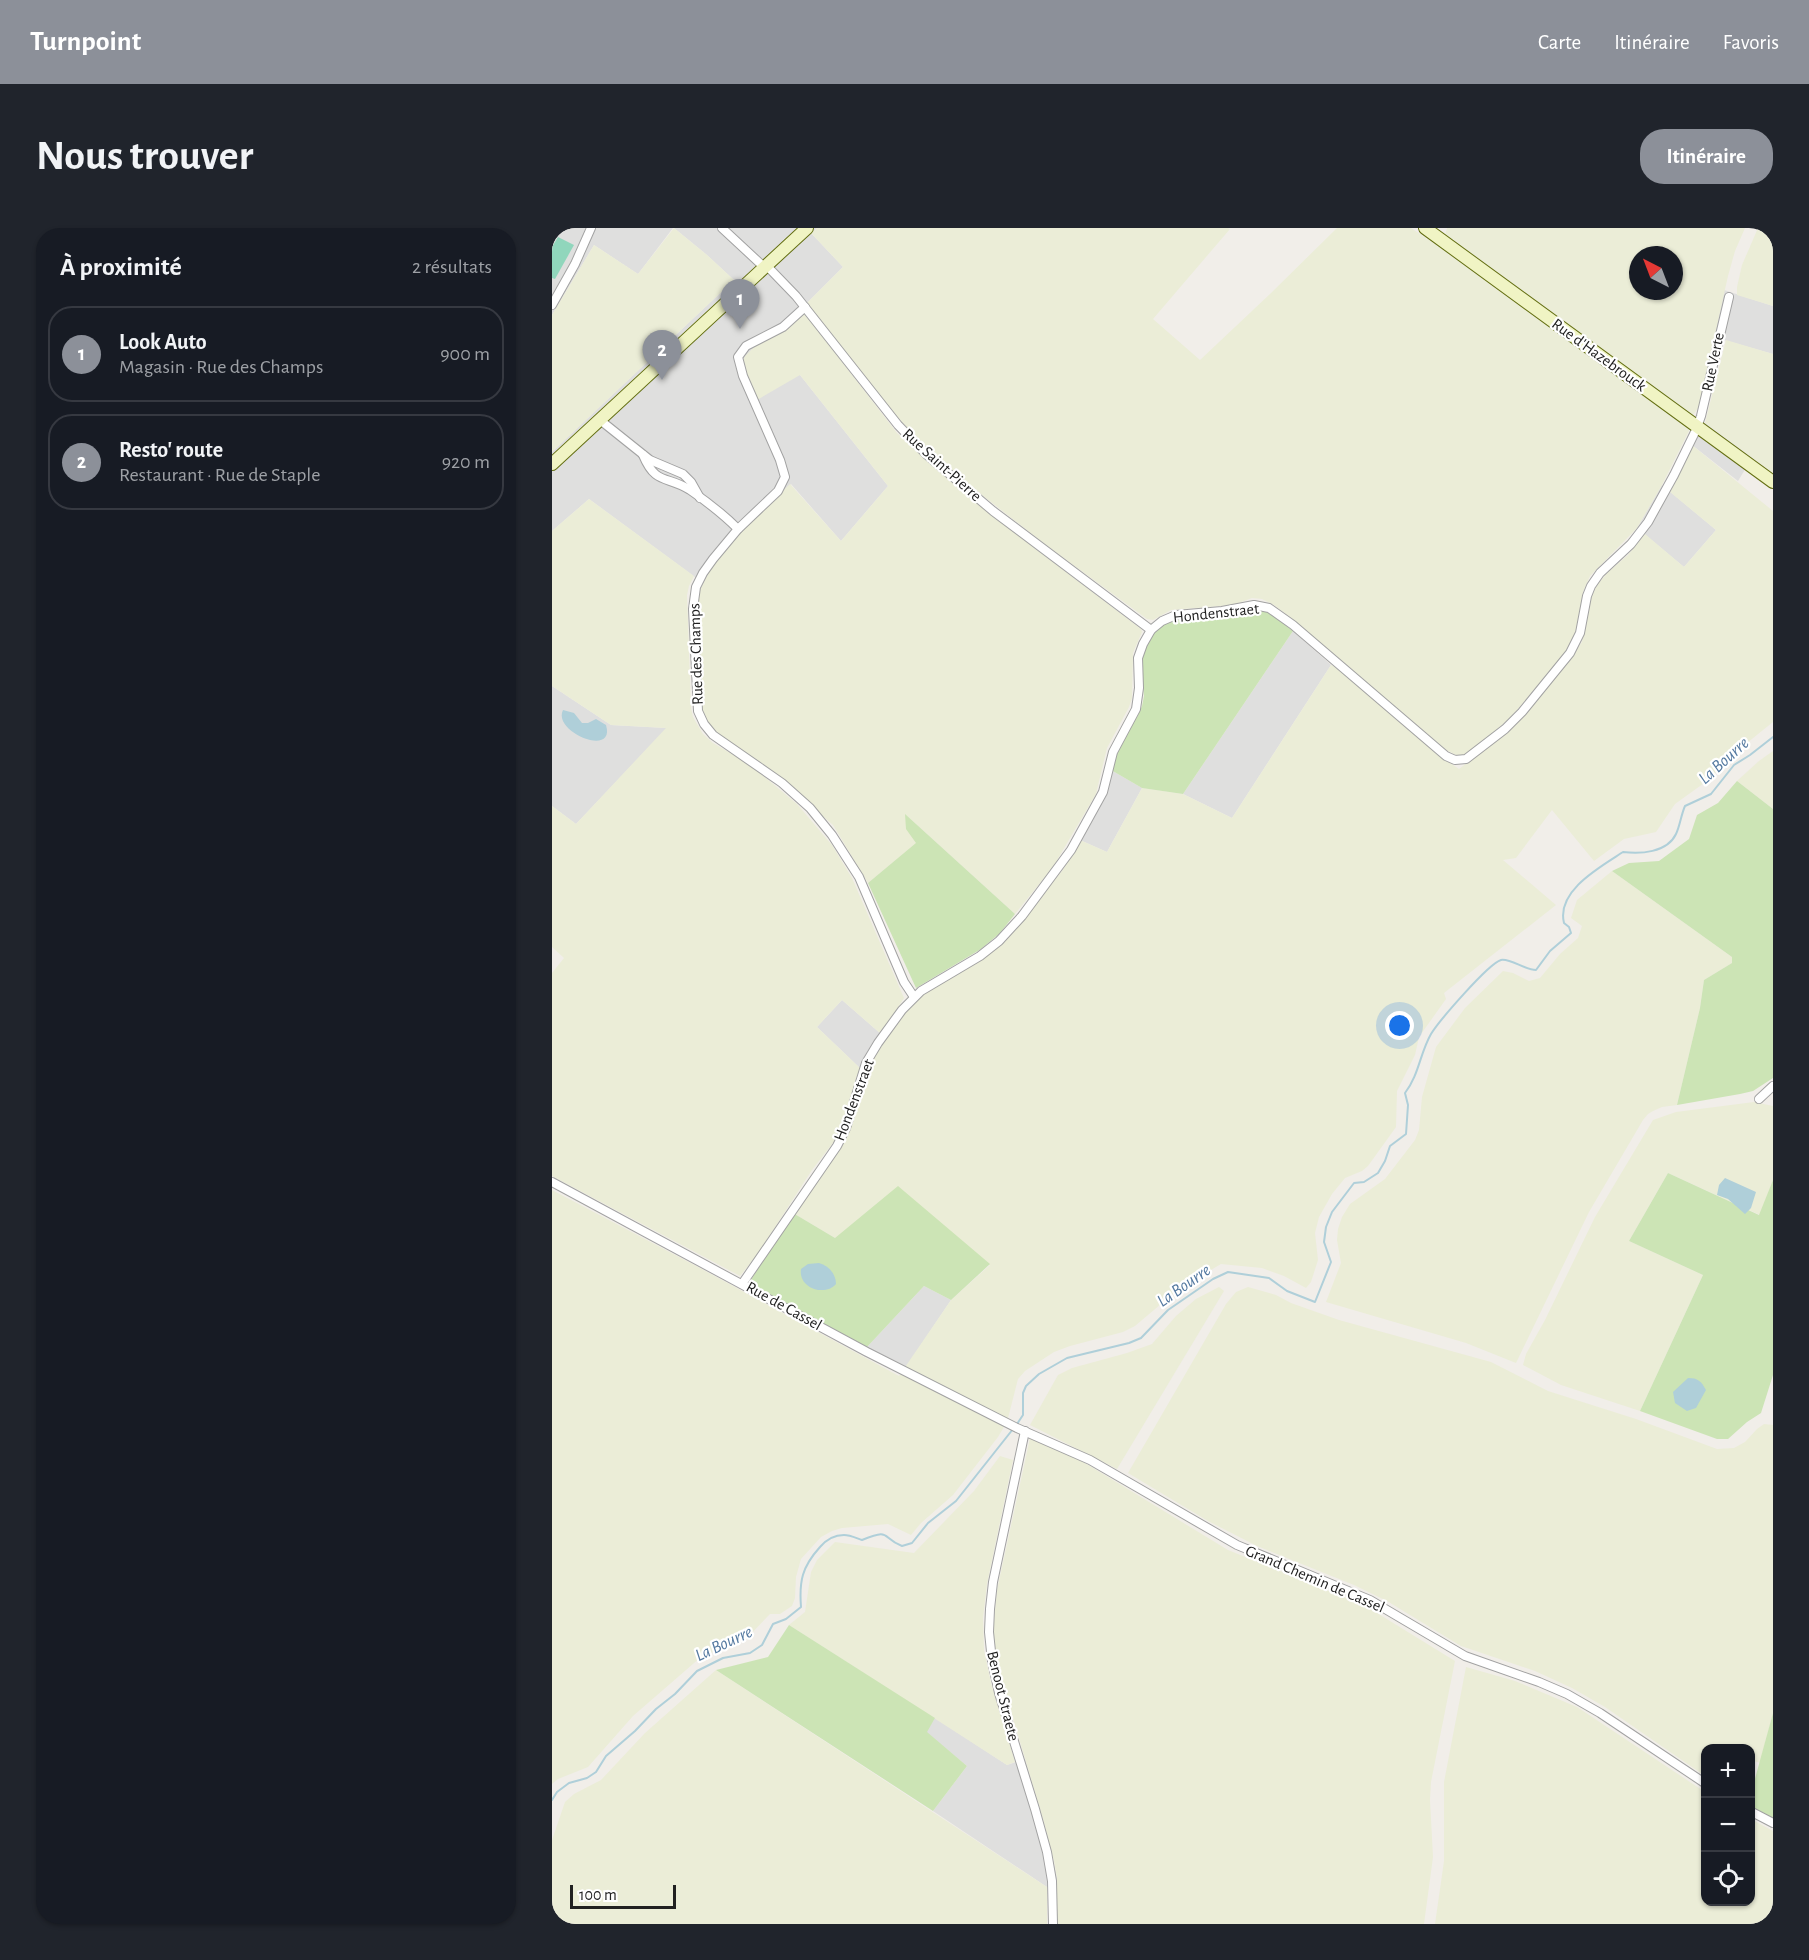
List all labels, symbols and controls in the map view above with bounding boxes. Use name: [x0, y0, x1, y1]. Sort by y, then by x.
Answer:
text: Turnpoint: [30, 28, 141, 56]
text: Carte: [1538, 32, 1581, 53]
text: Itinéraire: [1614, 32, 1690, 53]
text: Favoris: [1723, 32, 1779, 53]
button: Itinéraire: [1640, 129, 1773, 184]
text: Nous trouver: [36, 135, 253, 177]
north arrow: [1629, 246, 1683, 300]
text: À proximité: [60, 254, 182, 280]
text: 2 résultats: [412, 257, 492, 277]
pin: 1: [720, 279, 759, 329]
street label: Rue d'Hazebrouck: [1549, 316, 1650, 395]
pin: 2: [642, 330, 682, 380]
text: Look Auto: [119, 331, 207, 353]
street label: Rue Verte: [1699, 331, 1727, 393]
text: 1: [78, 344, 85, 364]
text: 900 m: [440, 344, 490, 364]
text: Magasin · Rue des Champs: [119, 357, 323, 377]
street label: Rue Saint-Pierre: [899, 426, 985, 504]
text: Resto' route: [119, 439, 223, 461]
text: 2: [77, 452, 86, 472]
text: 920 m: [442, 452, 490, 472]
text: Restaurant · Rue de Staple: [119, 465, 320, 485]
street label: Hondenstraet: [1172, 601, 1260, 625]
street label: Rue des Champs: [686, 603, 706, 705]
water label: La Bourre: [1695, 734, 1753, 788]
your location: [1385, 1011, 1414, 1040]
street label: Hondenstraet: [831, 1057, 877, 1143]
water label: La Bourre: [1154, 1261, 1214, 1311]
street label: Rue de Cassel: [743, 1279, 825, 1333]
street label: Grand Chemin de Cassel: [1243, 1542, 1387, 1616]
water label: La Bourre: [693, 1623, 756, 1665]
street label: Benoot Straete: [984, 1649, 1022, 1743]
map controls: [1701, 1744, 1755, 1906]
button: +: [1701, 1744, 1755, 1798]
button: −: [1701, 1798, 1755, 1852]
button: locate: [1701, 1852, 1755, 1906]
scale bar: [570, 1882, 676, 1910]
text: 100 m: [579, 1887, 617, 1903]

